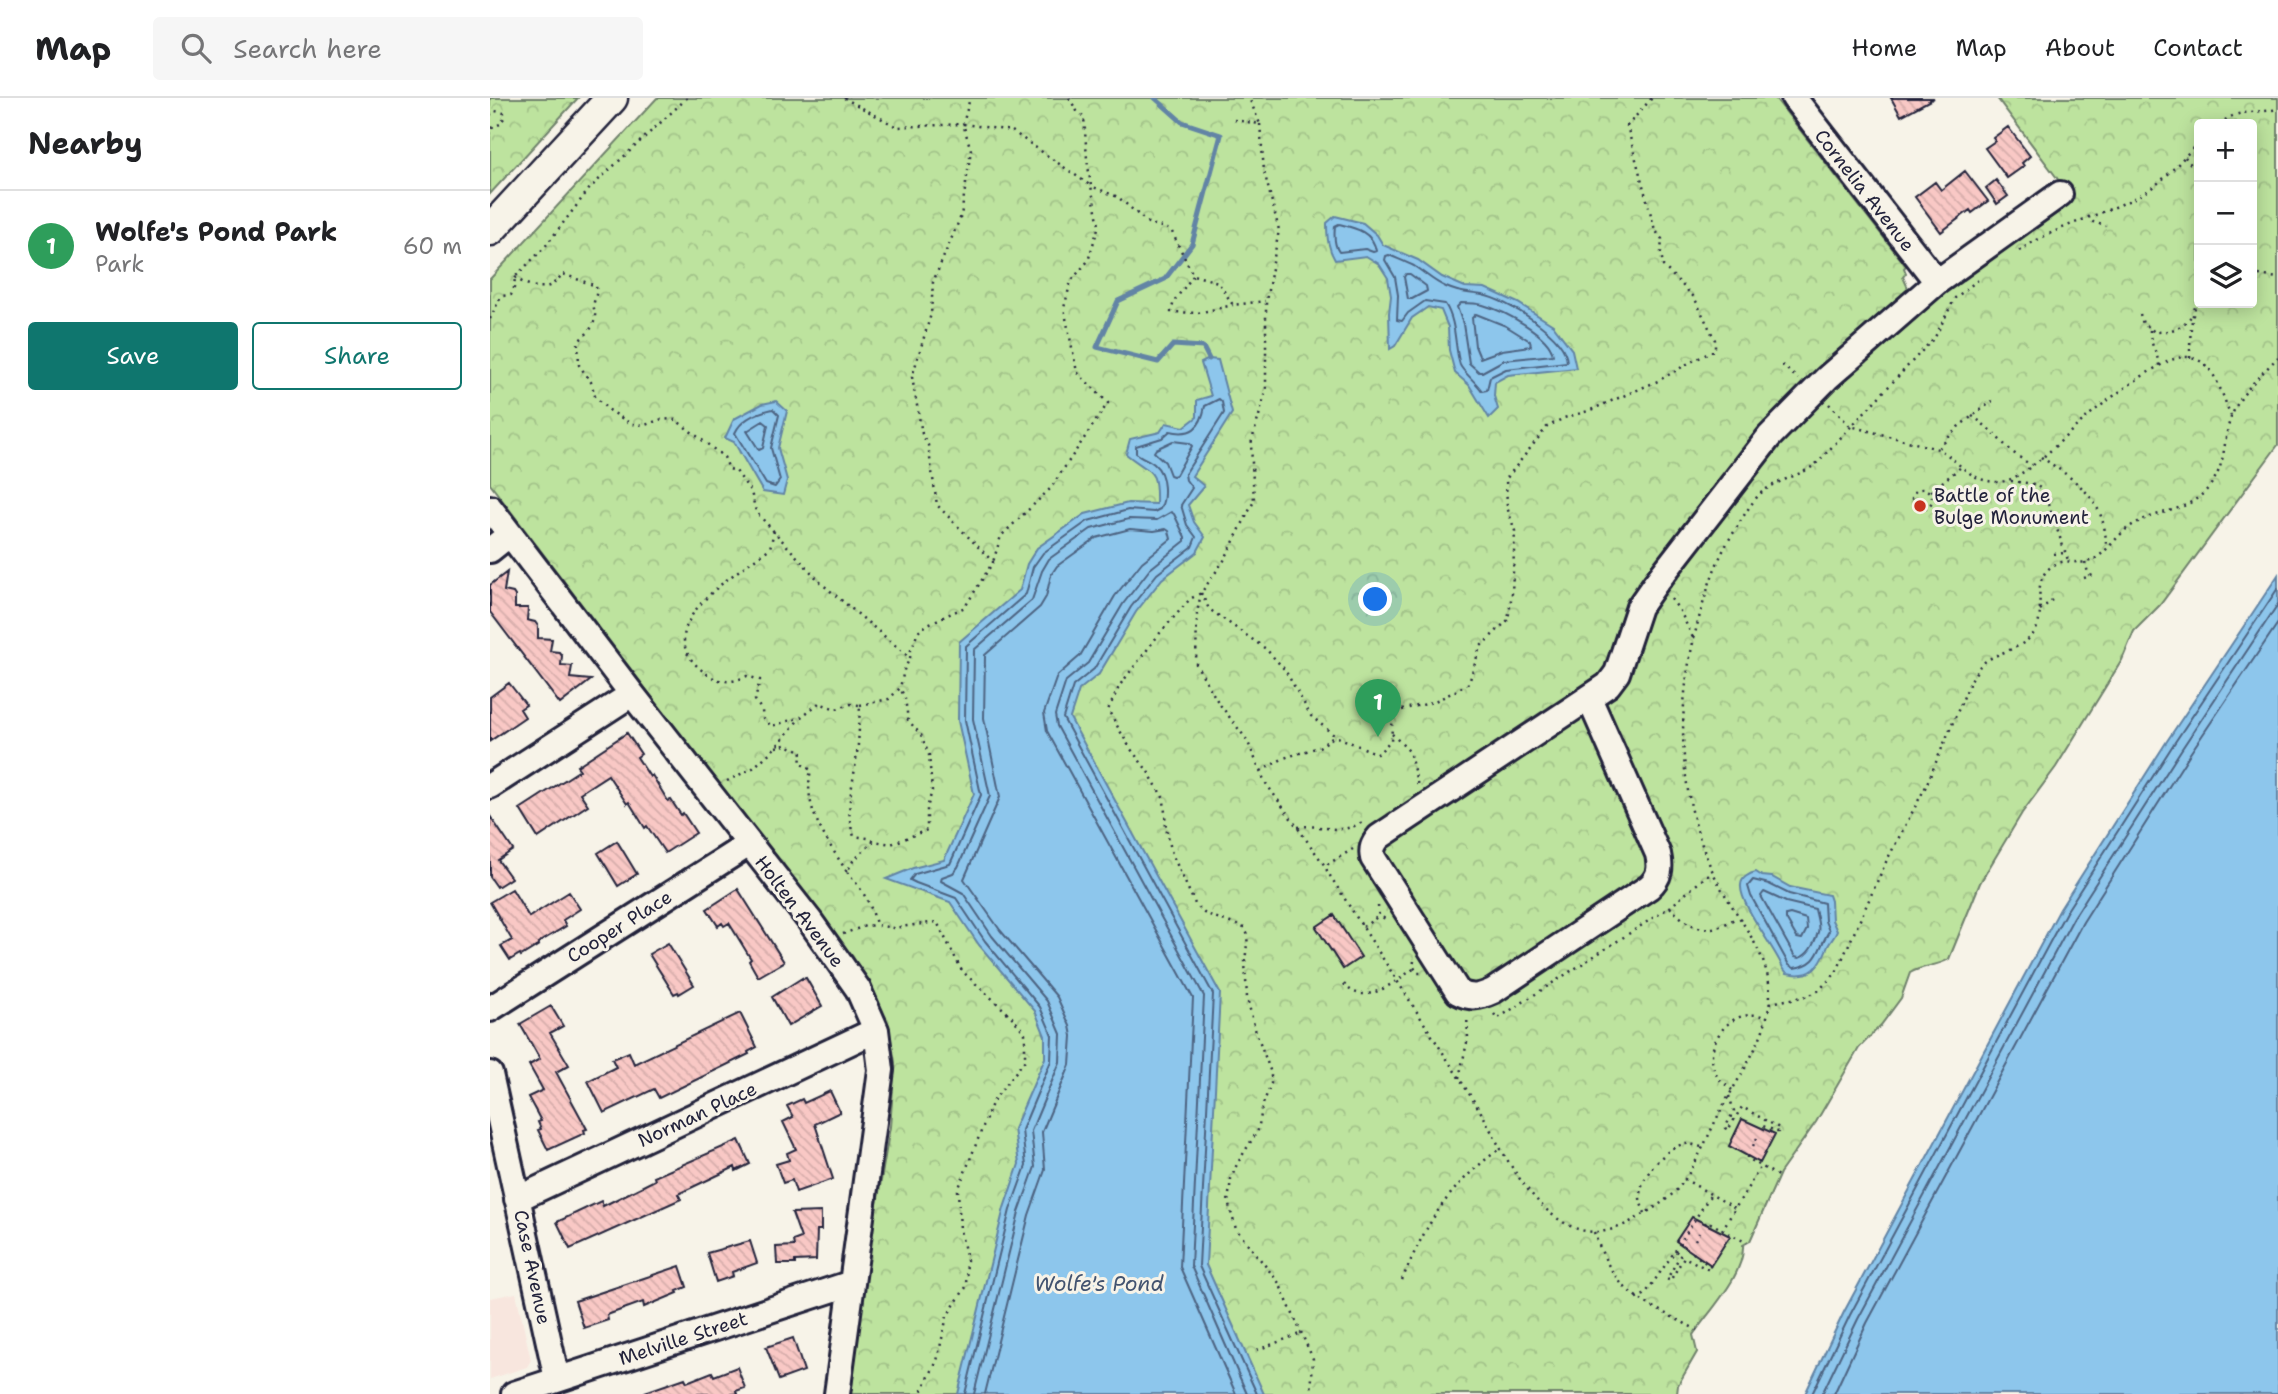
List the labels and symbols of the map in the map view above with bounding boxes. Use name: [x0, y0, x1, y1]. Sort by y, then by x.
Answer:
street label: Cornelia Avenue: [1809, 124, 1920, 257]
place label: Battle of the Bulge Monument: [1934, 483, 2089, 530]
marker: Battle of the Bulge Monument: [1912, 498, 1928, 514]
your location: [1358, 582, 1392, 616]
pin: 1: [1355, 679, 1401, 737]
street label: Holten Avenue: [749, 850, 850, 972]
street label: Cooper Place: [562, 884, 676, 969]
street label: Norman Place: [634, 1076, 761, 1153]
street label: Case Avenue: [508, 1207, 557, 1327]
water label: Wolfe's Pond: [1034, 1270, 1164, 1298]
street label: Melville Street: [616, 1306, 751, 1371]

